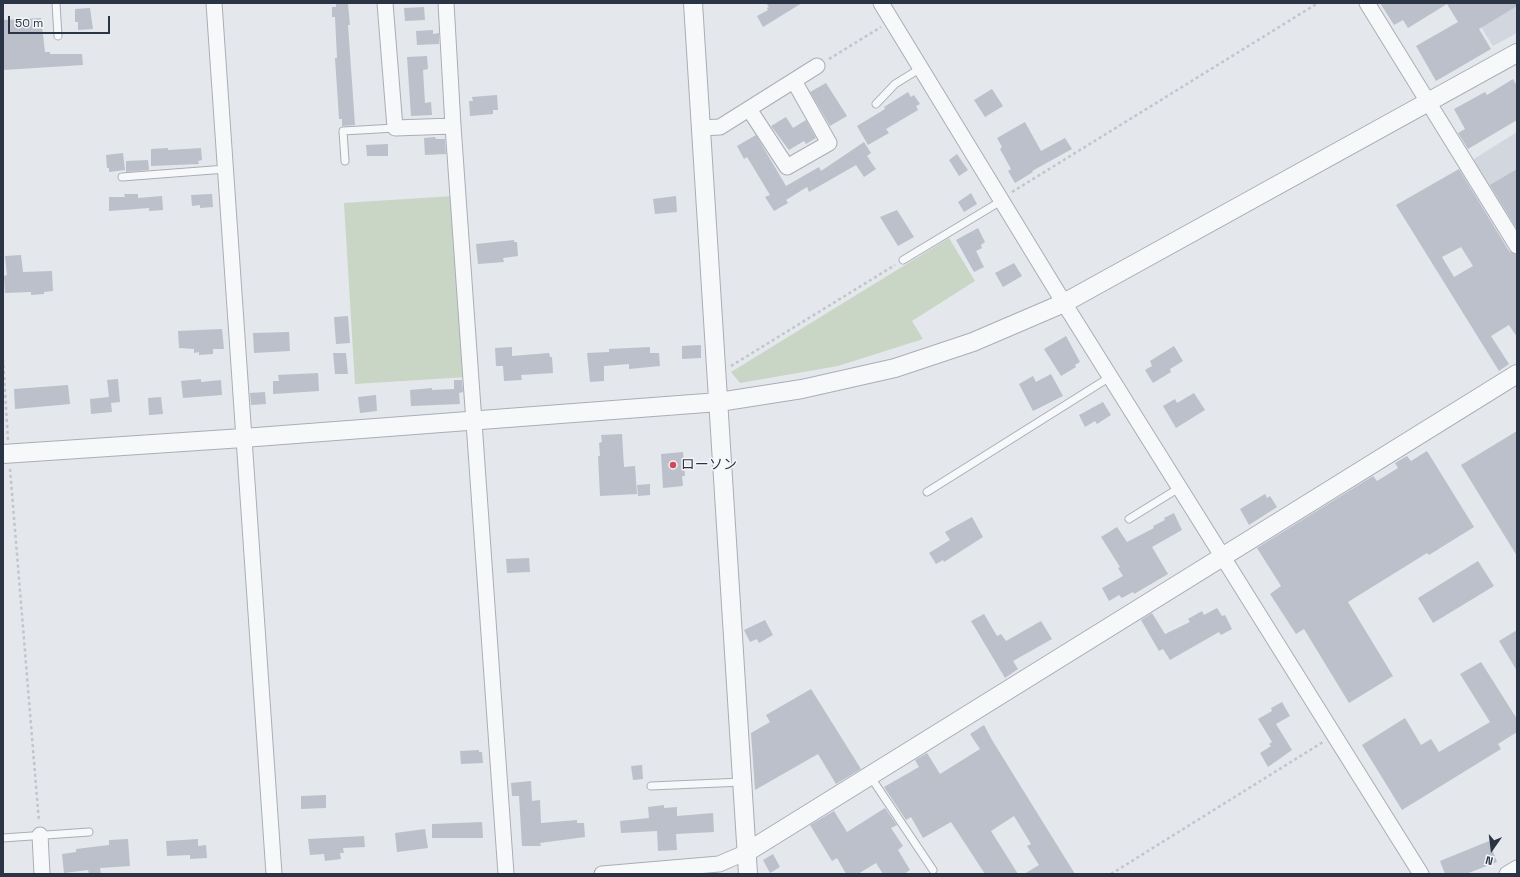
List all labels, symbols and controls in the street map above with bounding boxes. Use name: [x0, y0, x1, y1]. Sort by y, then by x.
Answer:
scale bar: [10, 8, 112, 34]
text: 50 m: [15, 15, 43, 31]
place label: ローソン: [681, 457, 737, 473]
marker: ローソン: [668, 460, 678, 470]
north arrow: [1472, 829, 1512, 869]
text: N: [1484, 853, 1494, 868]

